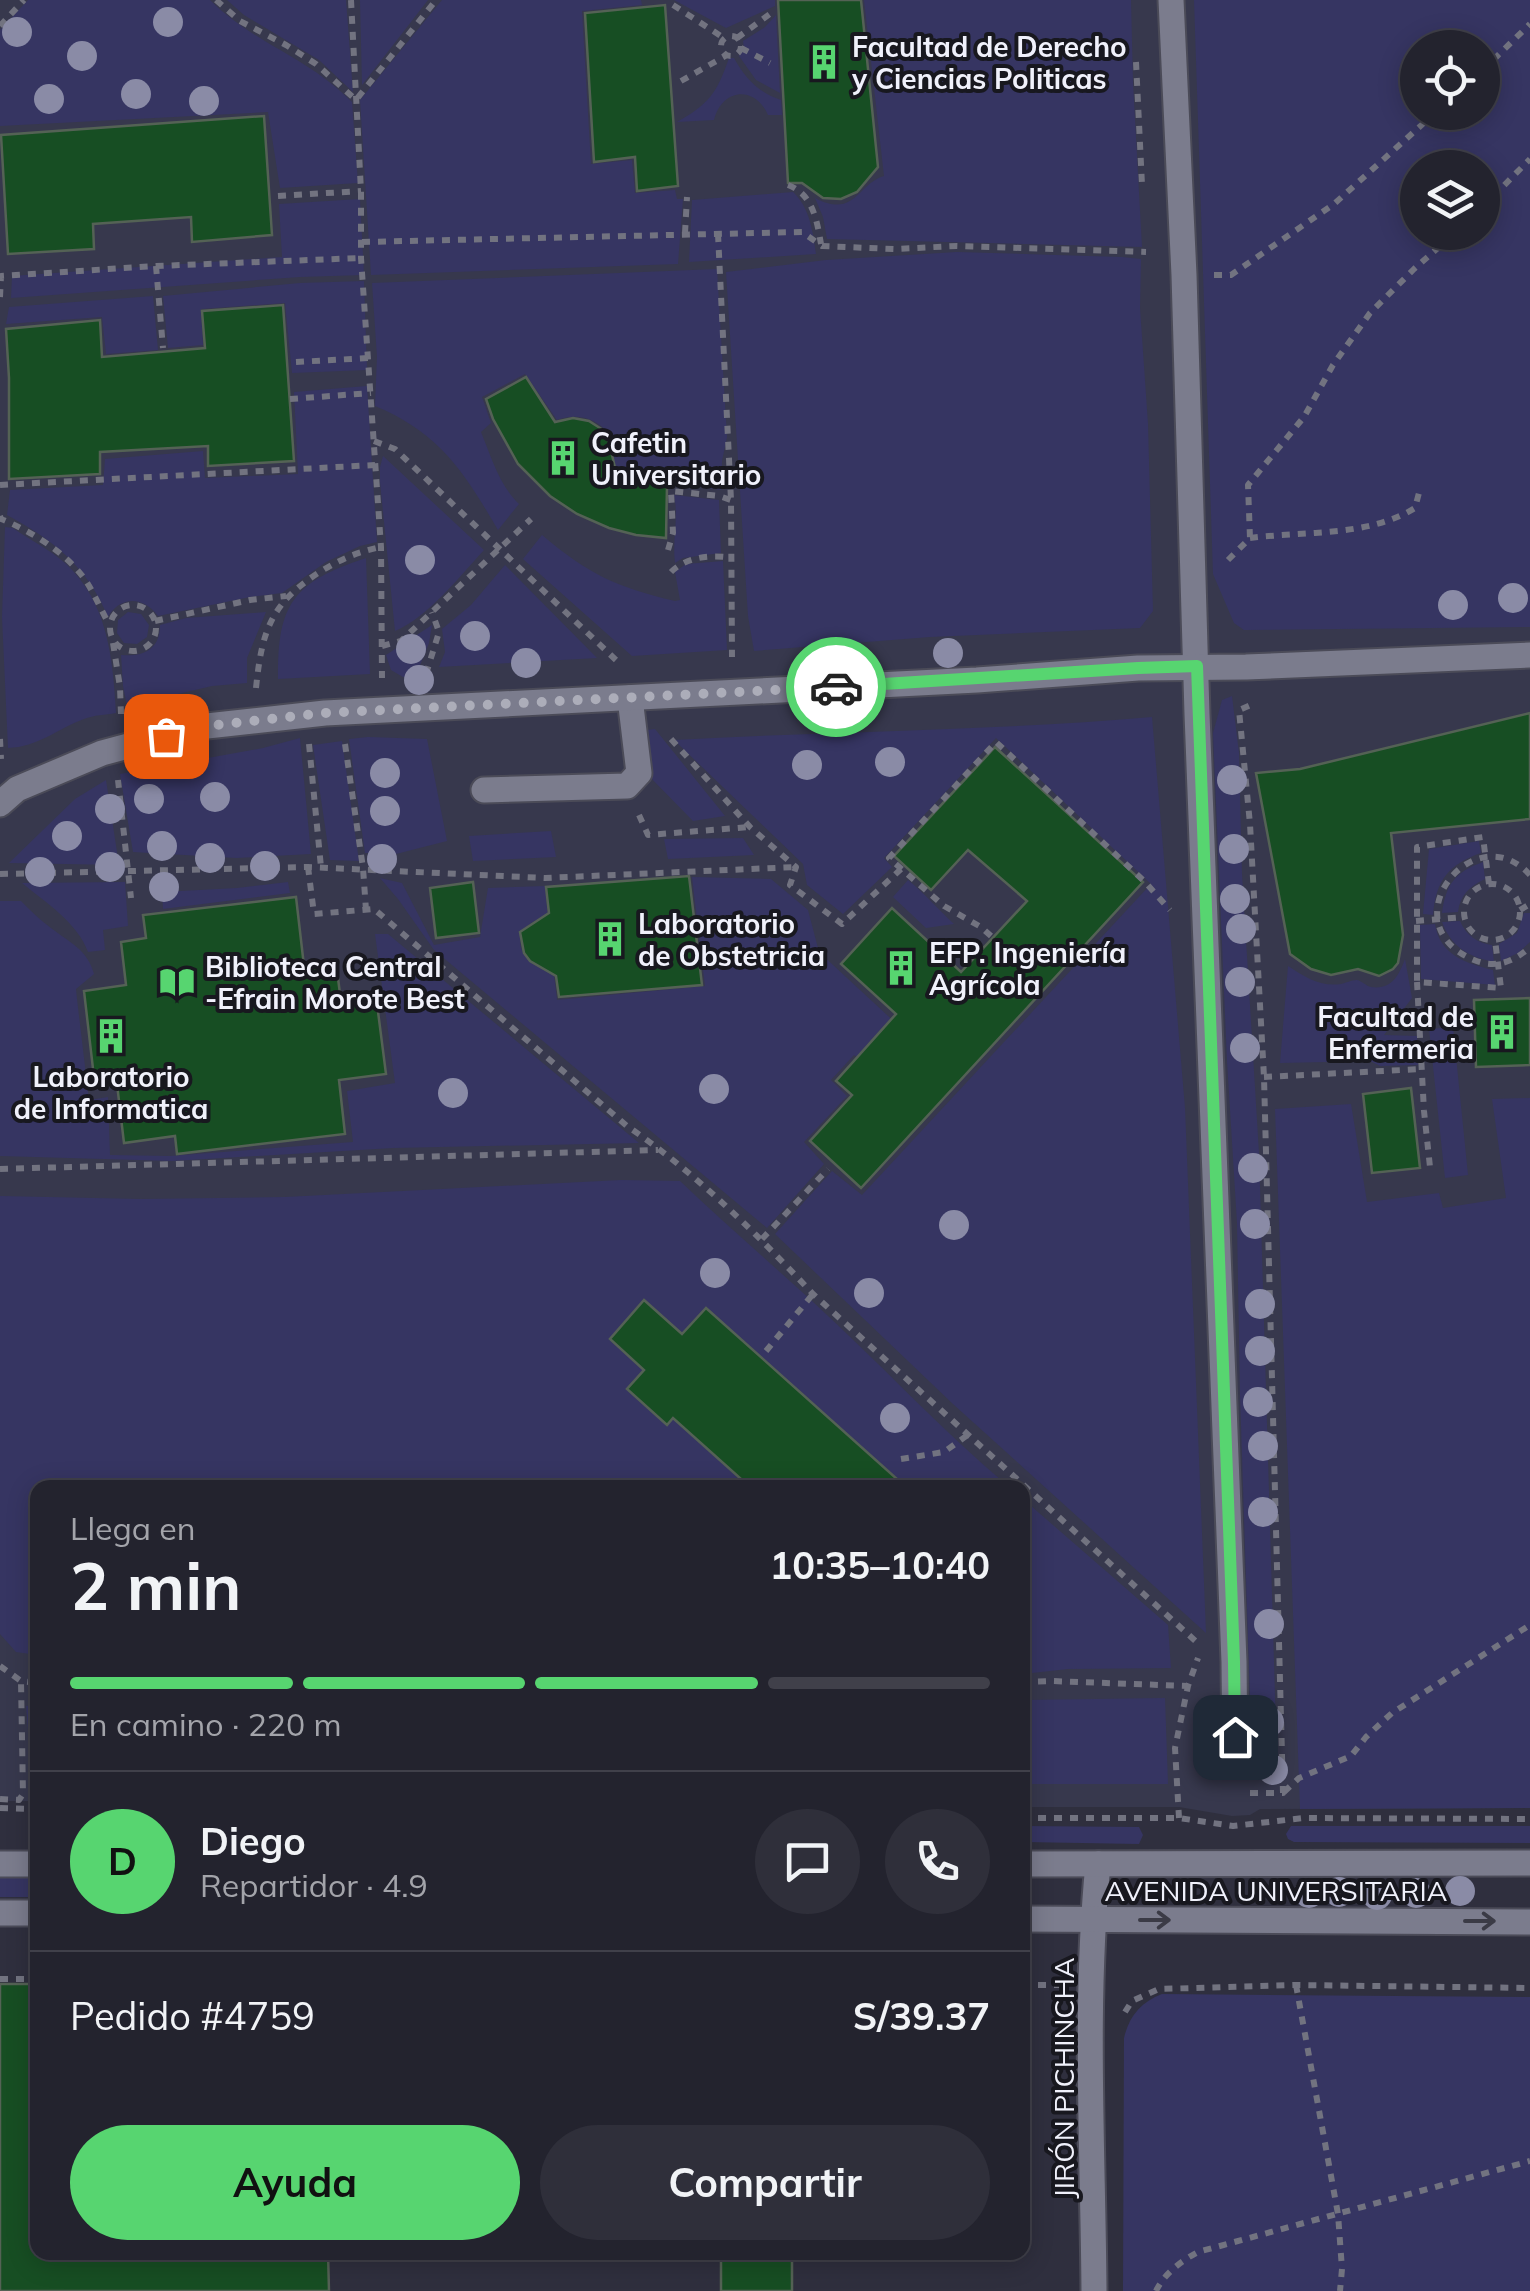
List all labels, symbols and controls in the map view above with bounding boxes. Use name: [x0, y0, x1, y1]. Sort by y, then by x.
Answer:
place label: Facultad de Derecho y Ciencias Politicas: [851, 29, 1127, 96]
map controls: [1400, 30, 1500, 250]
button: locate: [1400, 30, 1500, 130]
building icon: Facultad de Derecho y Ciencias Politicas: [805, 43, 843, 81]
button: layers: [1400, 150, 1500, 250]
place label: Cafetin Universitario: [591, 425, 761, 492]
building icon: Cafetin Universitario: [544, 439, 582, 477]
courier: [786, 637, 886, 737]
icon: car: [809, 660, 864, 715]
pin: [124, 694, 209, 779]
icon: bag: [139, 709, 194, 764]
place label: Laboratorio de Obstetricia: [638, 906, 825, 973]
building icon: Laboratorio de Obstetricia: [591, 920, 629, 958]
place label: EFP. Ingeniería Agrícola: [929, 935, 1126, 1002]
place label: Biblioteca Central -Efrain Morote Best: [205, 949, 465, 1016]
building icon: EFP. Ingeniería Agrícola: [882, 949, 920, 987]
library icon: Biblioteca Central -Efrain Morote Best: [158, 963, 196, 1001]
place label: Facultad de Enfermeria: [1317, 999, 1474, 1066]
building icon: Facultad de Enfermeria: [1483, 1013, 1521, 1051]
building icon: Laboratorio de Informatica: [92, 1017, 130, 1055]
place label: Laboratorio de Informatica: [14, 1059, 208, 1126]
text: Llega en: [70, 1508, 195, 1548]
text: 10:35–10:40: [770, 1541, 990, 1589]
text: 2 min: [70, 1545, 241, 1626]
pin: [1193, 1695, 1278, 1780]
text: En camino · 220 m: [70, 1704, 342, 1744]
icon: home: [1208, 1710, 1263, 1765]
button: chat: [755, 1809, 860, 1914]
button: phone: [885, 1809, 990, 1914]
text: Diego: [200, 1817, 306, 1865]
text: D: [108, 1837, 137, 1885]
text: Repartidor · 4.9: [200, 1865, 428, 1905]
street label: AVENIDA UNIVERSITARIA: [1105, 1873, 1448, 1908]
one-way arrow: [1138, 1910, 1170, 1929]
one-way arrow: [1462, 1912, 1495, 1930]
street label: JIRÓN PICHINCHA: [1046, 1957, 1081, 2198]
text: Pedido #4759: [70, 1992, 315, 2040]
text: S/39.37: [853, 1992, 990, 2040]
button: Ayuda: [70, 2125, 520, 2240]
button: Compartir: [540, 2125, 990, 2240]

